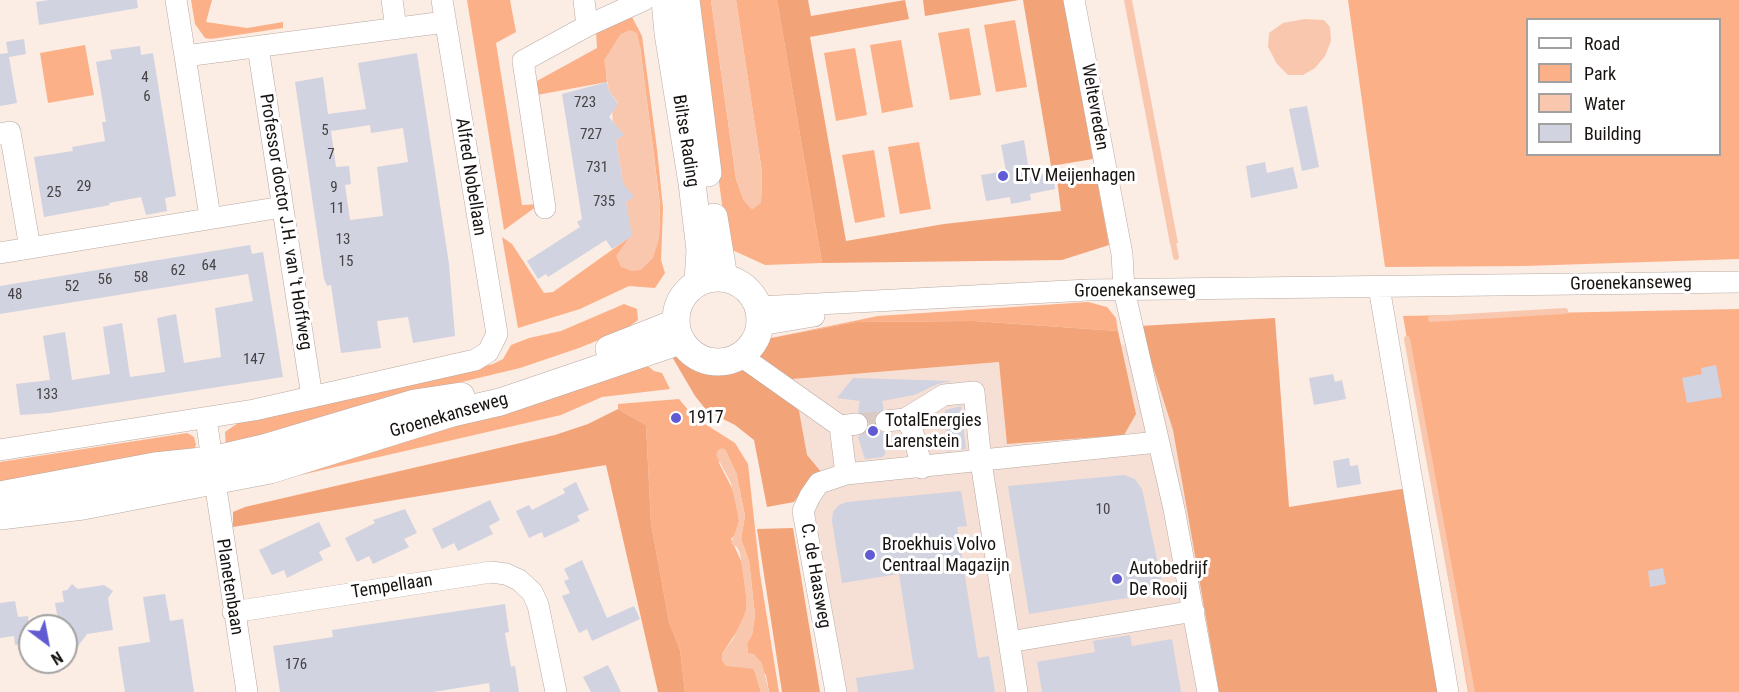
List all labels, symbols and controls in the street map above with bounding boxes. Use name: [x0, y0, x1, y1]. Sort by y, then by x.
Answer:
legend: [1526, 18, 1721, 156]
text: Road: [1584, 33, 1620, 54]
street label: Weltevreden: [1076, 62, 1112, 152]
text: Park: [1584, 63, 1616, 84]
house number: 4: [141, 69, 149, 87]
house number: 6: [143, 88, 151, 106]
street label: Professor doctor J.H. van 't Hoffweg: [254, 92, 316, 352]
street label: Biltse Rading: [667, 93, 703, 189]
text: Water: [1584, 93, 1625, 114]
house number: 723: [574, 94, 596, 112]
street label: Alfred Nobellaan: [450, 117, 490, 237]
house number: 5: [321, 122, 329, 140]
text: Building: [1584, 123, 1641, 144]
house number: 727: [580, 126, 602, 144]
house number: 7: [327, 146, 335, 164]
house number: 731: [586, 159, 608, 177]
place label: LTV Meijenhagen: [1015, 165, 1136, 187]
marker: LTV Meijenhagen: [996, 169, 1010, 183]
house number: 29: [77, 178, 91, 196]
house number: 9: [330, 179, 338, 197]
house number: 25: [47, 184, 61, 202]
house number: 735: [593, 193, 615, 211]
house number: 11: [330, 200, 344, 218]
house number: 13: [336, 231, 350, 249]
house number: 15: [339, 253, 353, 271]
house number: 64: [202, 257, 216, 275]
house number: 62: [171, 262, 185, 280]
house number: 58: [134, 269, 148, 287]
house number: 56: [98, 271, 112, 289]
street label: Groenekanseweg: [1570, 272, 1692, 296]
house number: 52: [65, 278, 79, 296]
street label: Groenekanseweg: [1074, 279, 1196, 303]
house number: 48: [8, 286, 22, 304]
house number: 147: [243, 351, 265, 369]
house number: 133: [36, 386, 58, 404]
street label: Groenekanseweg: [388, 389, 510, 443]
place label: 1917: [688, 407, 724, 429]
place label: TotalEnergies Larenstein: [885, 410, 982, 452]
marker: 1917: [669, 411, 683, 425]
marker: TotalEnergies Larenstein: [866, 424, 880, 438]
house number: 10: [1096, 501, 1110, 519]
street label: C. de Haasweg: [795, 522, 835, 630]
place label: Broekhuis Volvo Centraal Magazijn: [882, 534, 1010, 576]
street label: Planetenbaan: [211, 537, 247, 637]
marker: Broekhuis Volvo Centraal Magazijn: [863, 548, 877, 562]
place label: Autobedrijf De Rooij: [1129, 558, 1208, 600]
street label: Tempellaan: [350, 570, 434, 604]
marker: Autobedrijf De Rooij: [1110, 572, 1124, 586]
north arrow: [18, 614, 78, 674]
text: N: [48, 647, 66, 669]
house number: 176: [285, 656, 307, 674]

